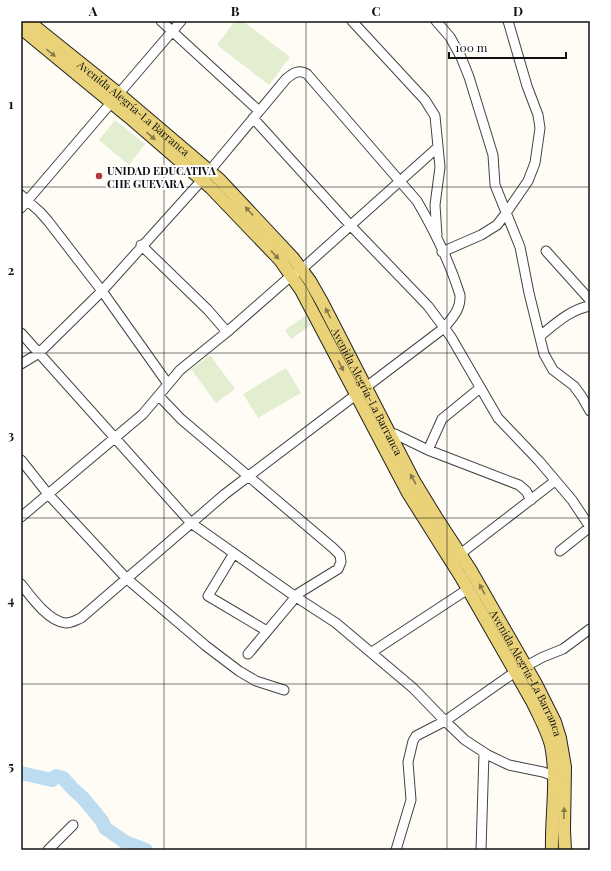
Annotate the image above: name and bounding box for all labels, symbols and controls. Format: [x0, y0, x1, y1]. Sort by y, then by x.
text: A [88, 2, 98, 19]
text: B [231, 2, 240, 19]
text: C [371, 2, 381, 19]
text: D [513, 2, 523, 19]
scale bar [449, 34, 566, 60]
text: 100 m [455, 39, 488, 55]
one-way arrow [46, 49, 56, 58]
street label: Avenida Alegría-La Barranca [74, 56, 194, 159]
text: 1 [9, 95, 14, 112]
one-way arrow [146, 132, 156, 141]
place label: UNIDAD EDUCATIVA CHE GUEVARA [107, 163, 216, 191]
marker: UNIDAD EDUCATIVA CHE GUEVARA [94, 171, 104, 181]
one-way arrow [244, 206, 254, 216]
one-way arrow [270, 250, 280, 260]
text: 2 [8, 261, 15, 278]
one-way arrow [324, 308, 331, 319]
street label: Avenida Alegría-La Barranca [328, 324, 407, 458]
one-way arrow [338, 361, 345, 372]
text: 3 [8, 426, 14, 443]
one-way arrow [410, 473, 416, 485]
one-way arrow [478, 583, 485, 595]
text: 4 [8, 591, 15, 608]
street label: Avenida Alegría-La Barranca [487, 606, 567, 738]
text: 5 [8, 757, 14, 774]
one-way arrow [561, 807, 568, 819]

